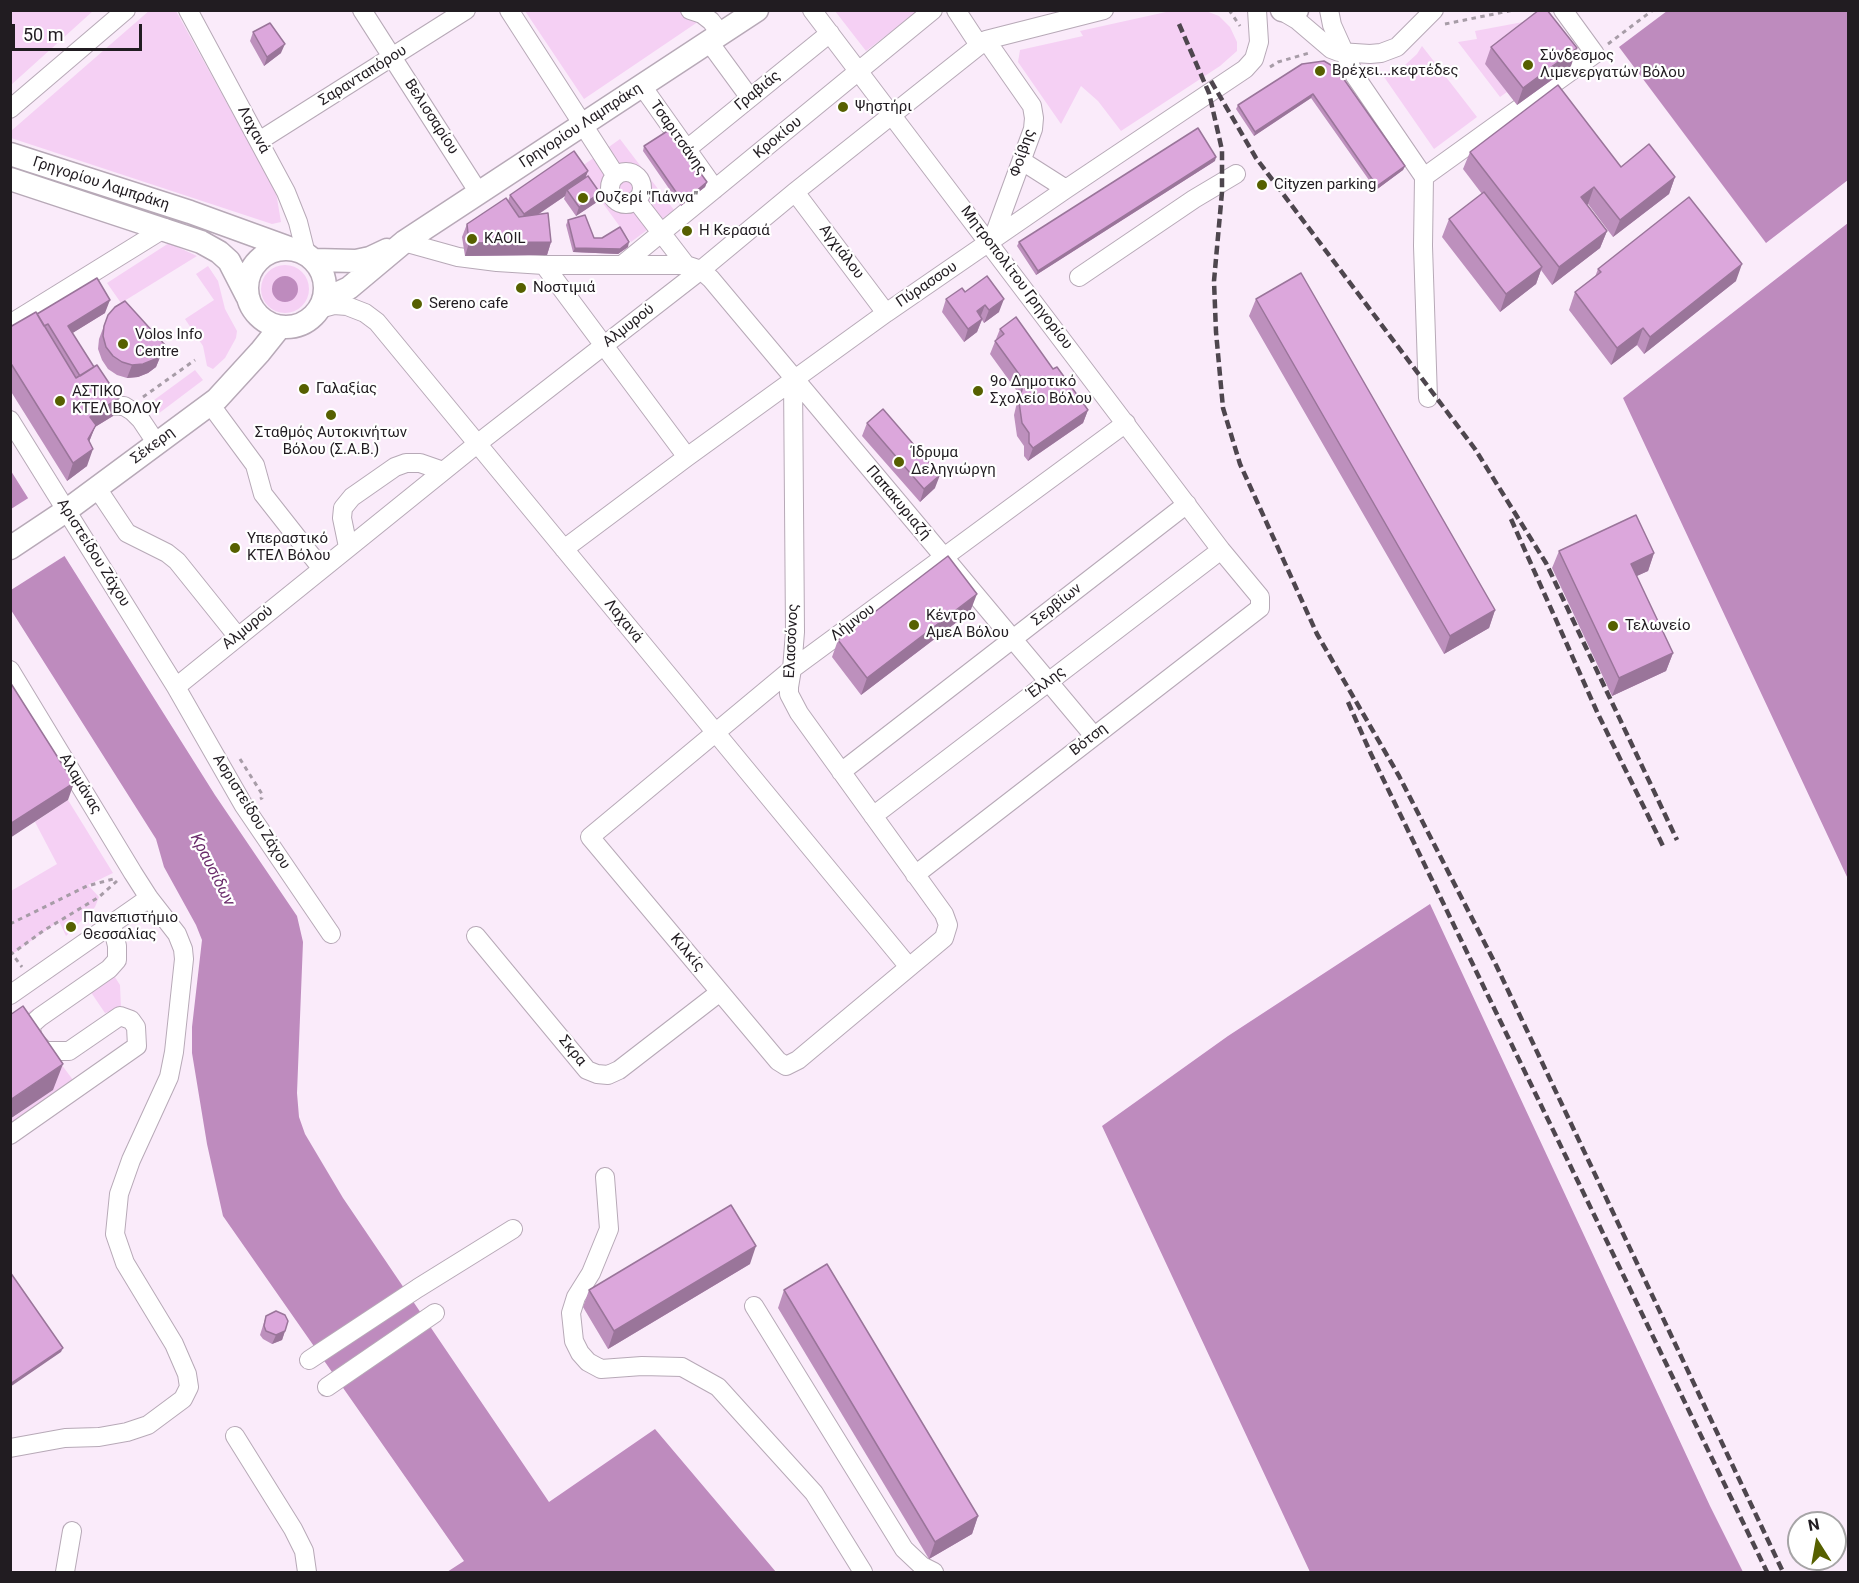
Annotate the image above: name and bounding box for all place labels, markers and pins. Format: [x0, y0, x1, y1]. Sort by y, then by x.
place label: Σύνδεσμος Λιμενεργατών Βόλου [1540, 47, 1685, 82]
marker: Σύνδεσμος Λιμενεργατών Βόλου [1521, 58, 1535, 72]
place label: Βρέχει...κεφτέδες [1332, 62, 1459, 80]
marker: Βρέχει...κεφτέδες [1313, 64, 1327, 78]
place label: Ψηστήρι [855, 98, 912, 116]
marker: Ψηστήρι [836, 100, 850, 114]
place label: Cityzen parking [1274, 176, 1376, 194]
marker: Cityzen parking [1255, 178, 1269, 192]
place label: Ουζερί "Γιάννα" [595, 189, 698, 207]
marker: Ουζερί "Γιάννα" [576, 191, 590, 205]
place label: Η Κερασιά [699, 222, 770, 240]
marker: Η Κερασιά [680, 224, 694, 238]
place label: KAOIL [484, 230, 526, 248]
marker: KAOIL [465, 232, 479, 246]
place label: Νοστιμιά [533, 279, 595, 297]
marker: Νοστιμιά [514, 281, 528, 295]
place label: Sereno cafe [429, 295, 508, 313]
marker: Sereno cafe [410, 297, 424, 311]
place label: Volos Info Centre [135, 326, 203, 361]
marker: Volos Info Centre [116, 337, 130, 351]
place label: 9ο Δημοτικό Σχολείο Βόλου [990, 373, 1092, 408]
place label: Γαλαξίας [316, 380, 377, 398]
marker: Γαλαξίας [297, 382, 311, 396]
place label: ΑΣΤΙΚΟ ΚΤΕΛ ΒΟΛΟΥ [72, 383, 161, 418]
marker: 9ο Δημοτικό Σχολείο Βόλου [971, 384, 985, 398]
marker: ΑΣΤΙΚΟ ΚΤΕΛ ΒΟΛΟΥ [53, 394, 67, 408]
marker: Σταθμός Αυτοκινήτων Βόλου (Σ.Α.Β.) [324, 408, 338, 422]
place label: Σταθμός Αυτοκινήτων Βόλου (Σ.Α.Β.) [255, 424, 407, 459]
place label: Ίδρυμα Δεληγιώργη [911, 444, 996, 479]
marker: Ίδρυμα Δεληγιώργη [892, 455, 906, 469]
place label: Υπεραστικό ΚΤΕΛ Βόλου [247, 530, 330, 565]
marker: Υπεραστικό ΚΤΕΛ Βόλου [228, 541, 242, 555]
place label: Κέντρο ΑμεΑ Βόλου [926, 607, 1009, 642]
place label: Τελωνείο [1625, 617, 1690, 635]
marker: Κέντρο ΑμεΑ Βόλου [907, 618, 921, 632]
marker: Τελωνείο [1606, 619, 1620, 633]
place label: Πανεπιστήμιο Θεσσαλίας [83, 909, 178, 944]
marker: Πανεπιστήμιο Θεσσαλίας [64, 920, 78, 934]

